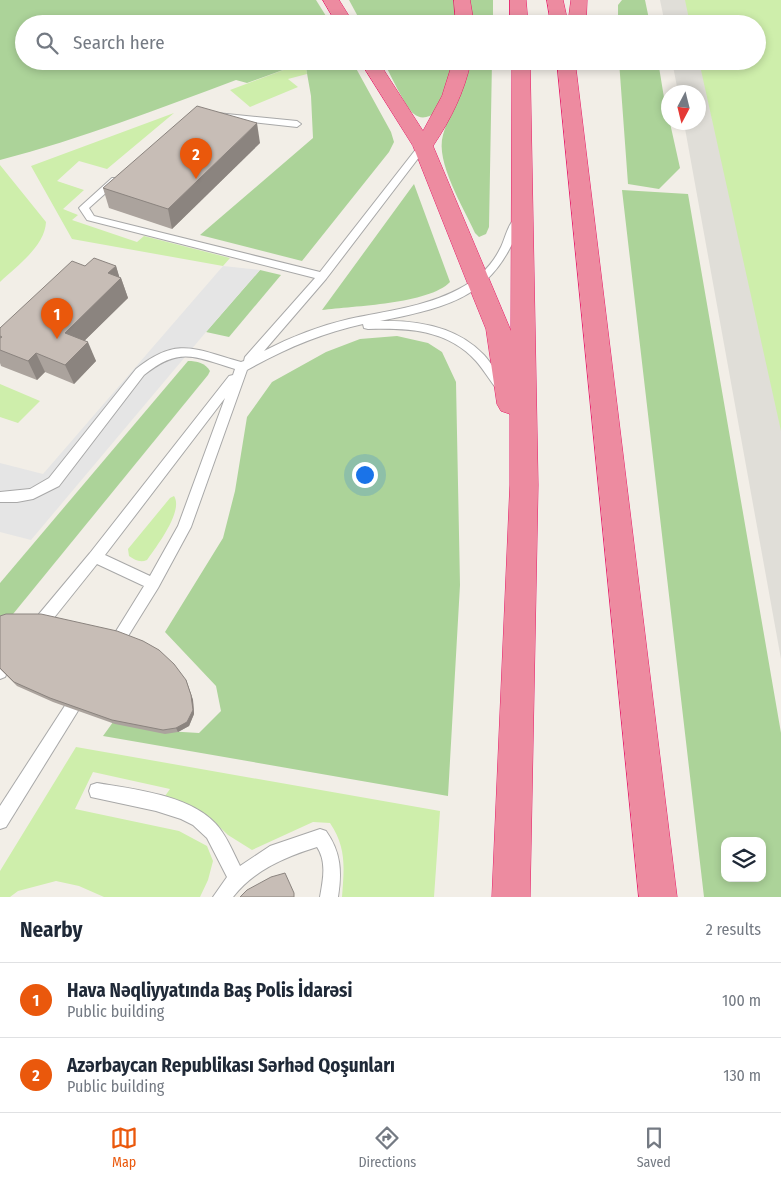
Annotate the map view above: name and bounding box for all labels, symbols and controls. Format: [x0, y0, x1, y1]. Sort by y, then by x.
search box [15, 15, 766, 70]
icon: search [33, 29, 61, 57]
text: Search here [73, 31, 165, 54]
north arrow [661, 85, 706, 130]
pin: 2 [180, 138, 212, 179]
pin: 1 [41, 298, 73, 339]
your location [352, 462, 378, 488]
map controls [721, 837, 766, 882]
button: layers [721, 837, 766, 882]
text: Nearby [20, 917, 82, 943]
text: 2 results [706, 920, 761, 939]
text: Hava Nəqliyyatında Baş Polis İdarəsi [67, 979, 352, 1002]
text: 1 [33, 991, 39, 1010]
text: 100 m [722, 991, 761, 1010]
text: Public building [67, 1002, 164, 1021]
text: Azərbaycan Republikası Sərhəd Qoşunları [67, 1054, 395, 1077]
text: 2 [32, 1066, 40, 1085]
text: 130 m [723, 1066, 761, 1085]
text: Public building [67, 1077, 164, 1096]
tab: Map [110, 1124, 138, 1171]
tab: Directions [358, 1124, 416, 1171]
tab: Saved [637, 1124, 671, 1171]

